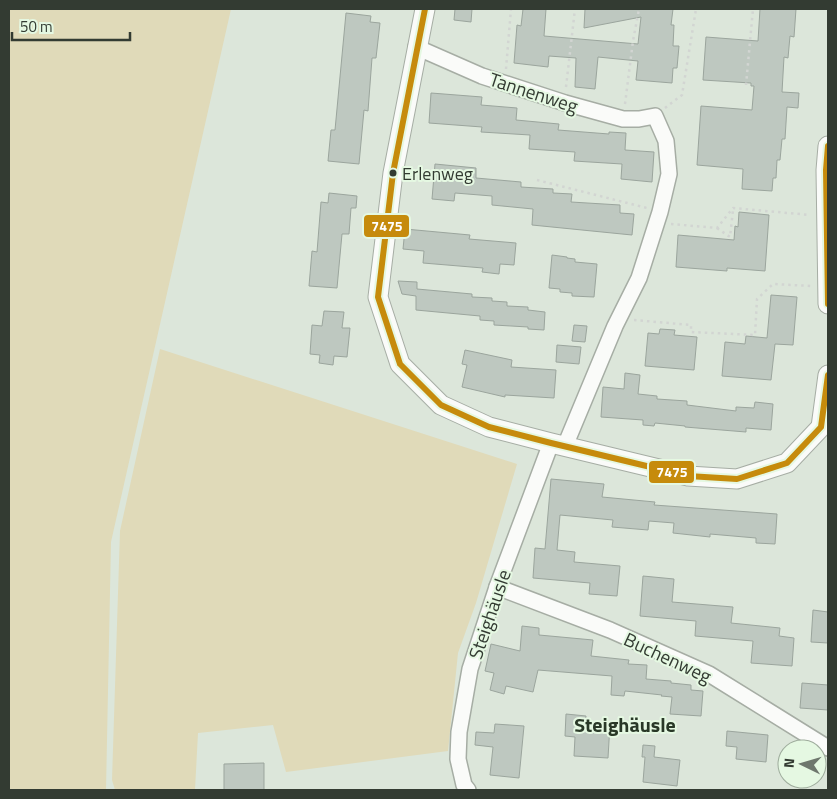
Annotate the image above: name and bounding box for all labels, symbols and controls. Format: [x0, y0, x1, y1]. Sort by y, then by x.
scale bar [12, 10, 130, 42]
text: 50 m [20, 15, 53, 38]
street label: Tannenweg [486, 64, 582, 120]
place label: Erlenweg [402, 160, 473, 187]
marker: Erlenweg [388, 168, 398, 178]
line badge: 7475 [363, 214, 410, 238]
text: 7475 [371, 215, 403, 236]
line badge: 7475 [648, 460, 695, 484]
text: 7475 [656, 461, 688, 482]
street label: Steighäusle [460, 565, 518, 663]
street label: Buchenweg [619, 624, 717, 690]
district label: Steighäusle [574, 709, 676, 740]
north arrow [777, 739, 827, 789]
text: N [778, 757, 799, 769]

